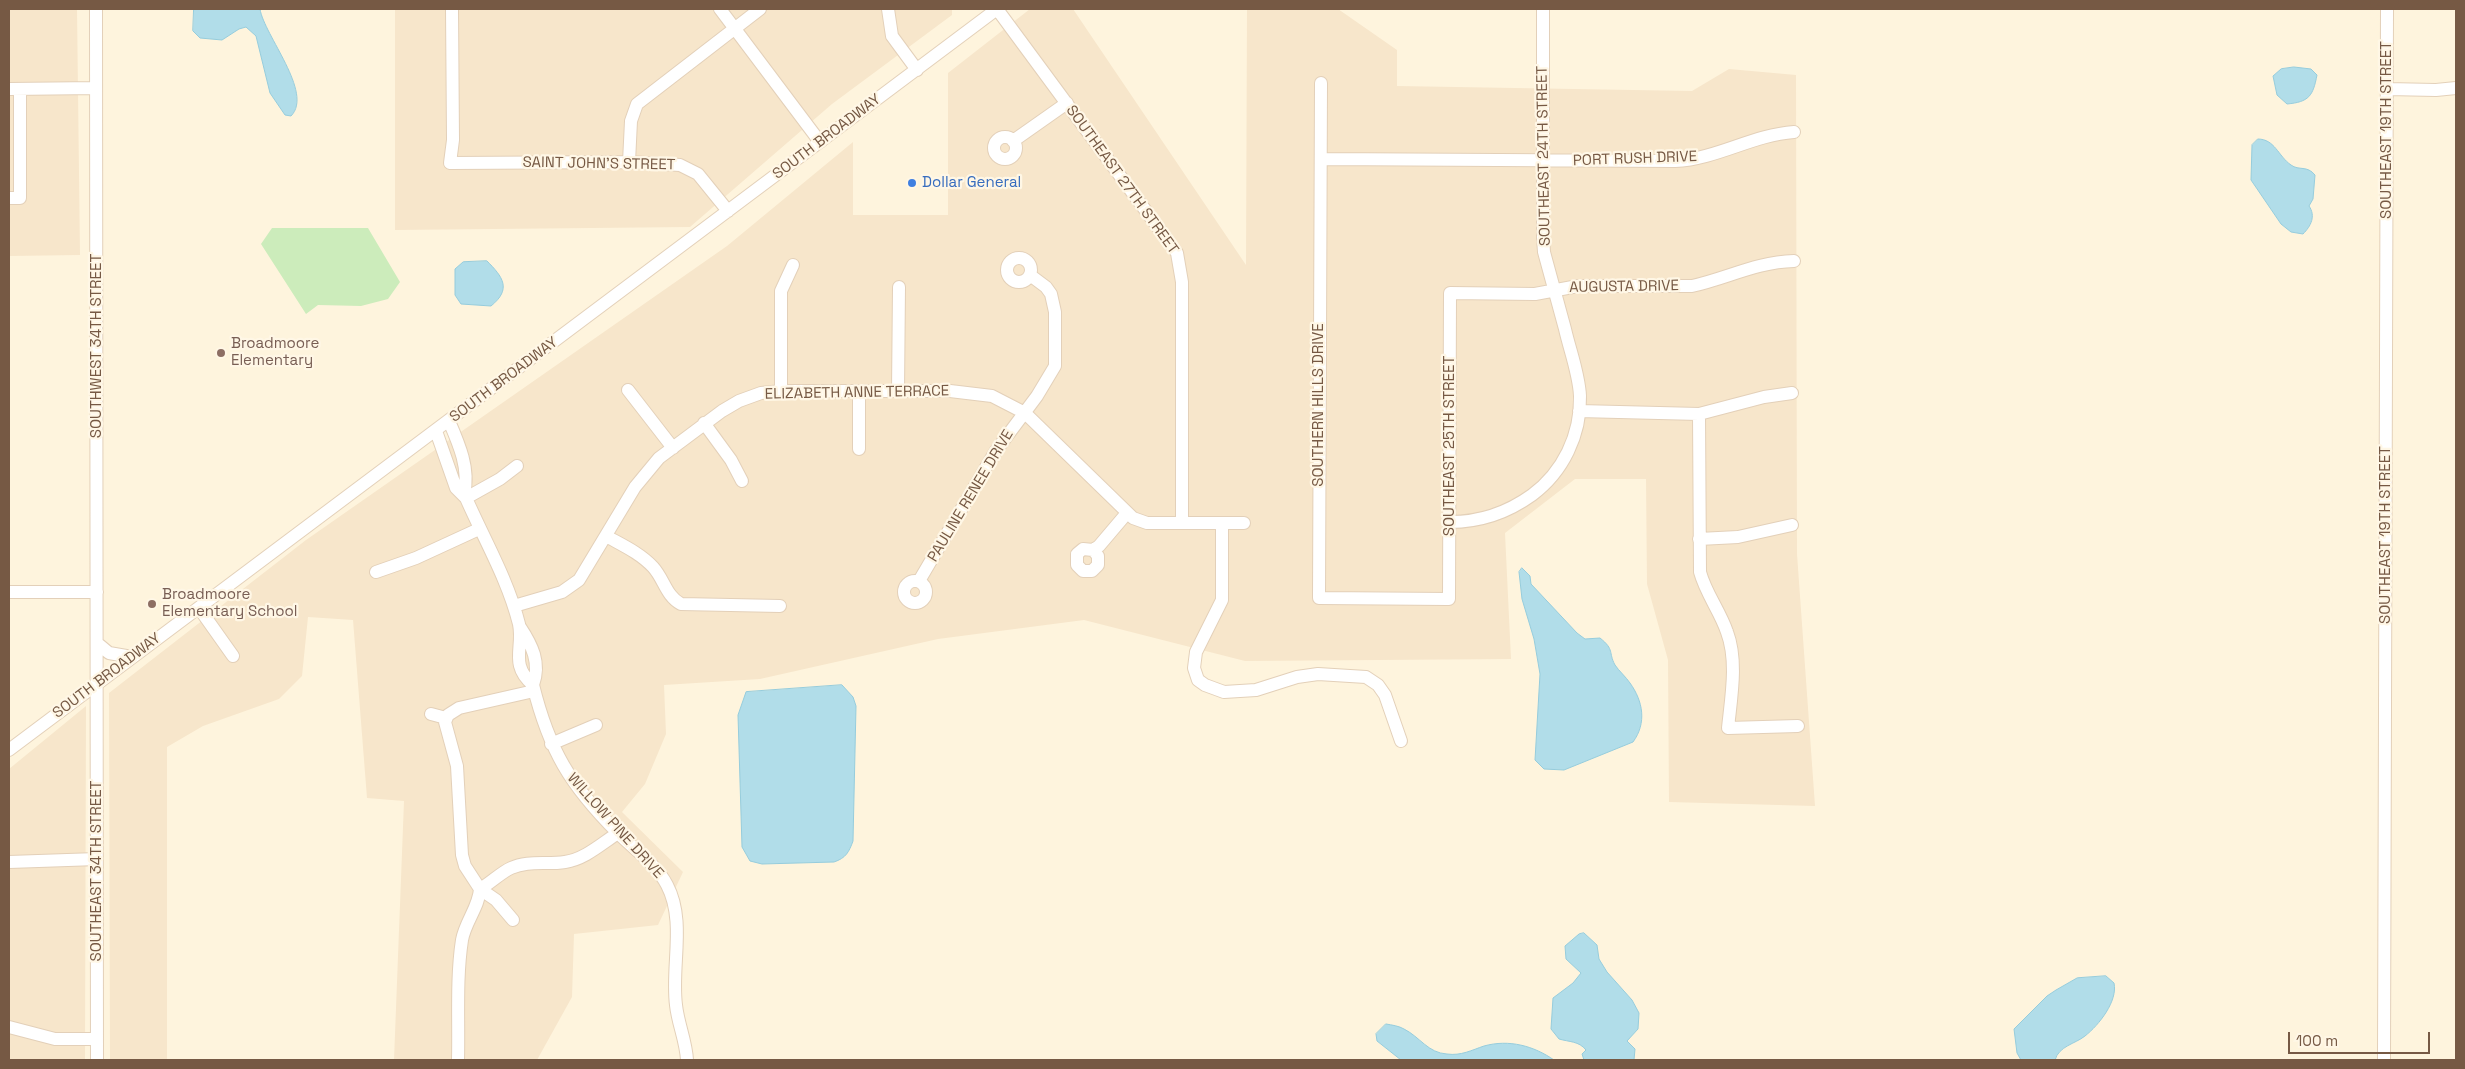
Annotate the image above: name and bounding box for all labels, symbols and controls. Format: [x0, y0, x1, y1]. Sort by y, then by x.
street label: SOUTHEAST 19TH STREET [2378, 41, 2396, 219]
street label: SOUTHEAST 24TH STREET [1533, 66, 1555, 246]
street label: SOUTH BROADWAY [769, 91, 885, 183]
street label: SOUTHEAST 27TH STREET [1062, 102, 1182, 258]
street label: PORT RUSH DRIVE [1573, 148, 1697, 170]
street label: SAINT JOHN'S STREET [522, 154, 676, 174]
place label: Dollar General [922, 174, 1021, 192]
marker: Dollar General [906, 177, 918, 189]
street label: SOUTHWEST 34TH STREET [88, 254, 106, 438]
street label: AUGUSTA DRIVE [1569, 277, 1679, 297]
street label: SOUTHERN HILLS DRIVE [1310, 323, 1328, 487]
street label: SOUTH BROADWAY [446, 334, 562, 426]
place label: Broadmoore Elementary [231, 335, 319, 370]
marker: Broadmoore Elementary [215, 347, 227, 359]
street label: SOUTHEAST 25TH STREET [1441, 356, 1459, 536]
street label: ELIZABETH ANNE TERRACE [765, 382, 949, 404]
street label: PAULINE RENEE DRIVE [924, 427, 1018, 565]
street label: SOUTHEAST 19TH STREET [2377, 446, 2395, 624]
place label: Broadmoore Elementary School [162, 586, 298, 621]
marker: Broadmoore Elementary School [146, 598, 158, 610]
street label: SOUTH BROADWAY [49, 630, 165, 722]
street label: WILLOW PINE DRIVE [563, 770, 667, 882]
street label: SOUTHEAST 34TH STREET [88, 781, 106, 961]
scale bar [2290, 1022, 2432, 1054]
text: 100 m [2296, 1031, 2338, 1050]

